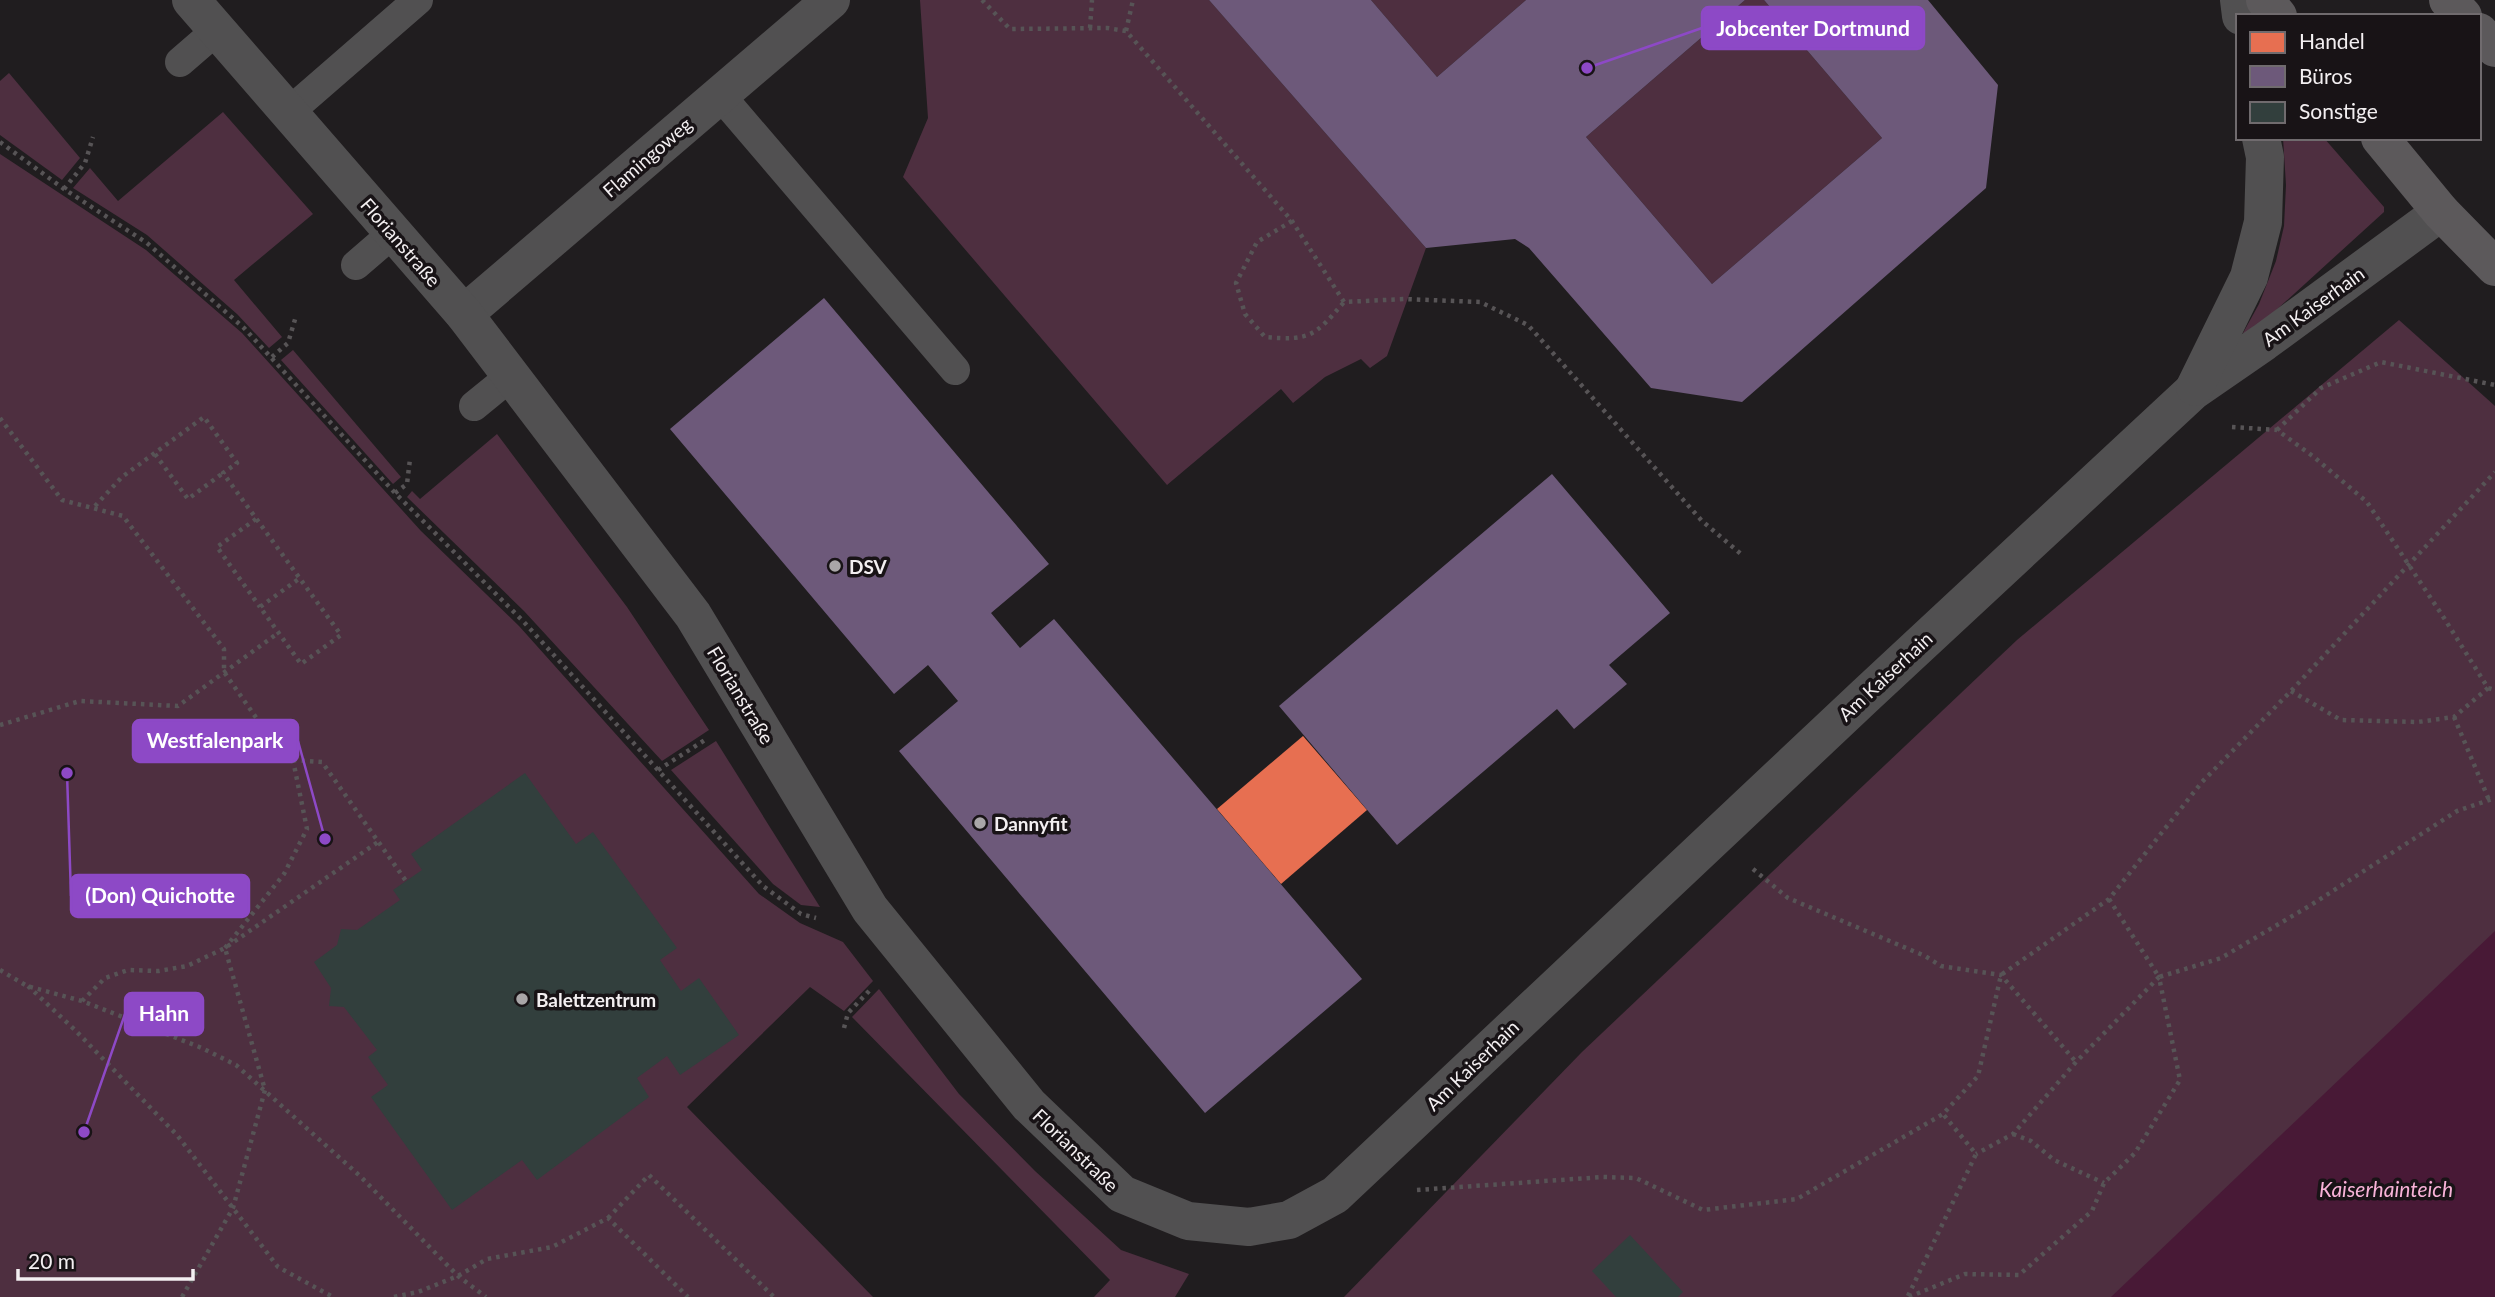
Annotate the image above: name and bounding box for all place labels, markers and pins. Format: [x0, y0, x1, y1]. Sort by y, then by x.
callout: Jobcenter Dortmund [1702, 7, 1924, 49]
place label: DSV [849, 555, 888, 578]
marker: DSV [827, 558, 843, 574]
callout: Westfalenpark [133, 720, 298, 762]
place label: Dannyfit [994, 812, 1068, 835]
marker: Dannyfit [972, 815, 988, 831]
callout: (Don) Quichotte [71, 875, 249, 917]
place label: Balettzentrum [536, 988, 656, 1011]
marker: Balettzentrum [514, 991, 530, 1007]
callout: Hahn [125, 993, 203, 1035]

